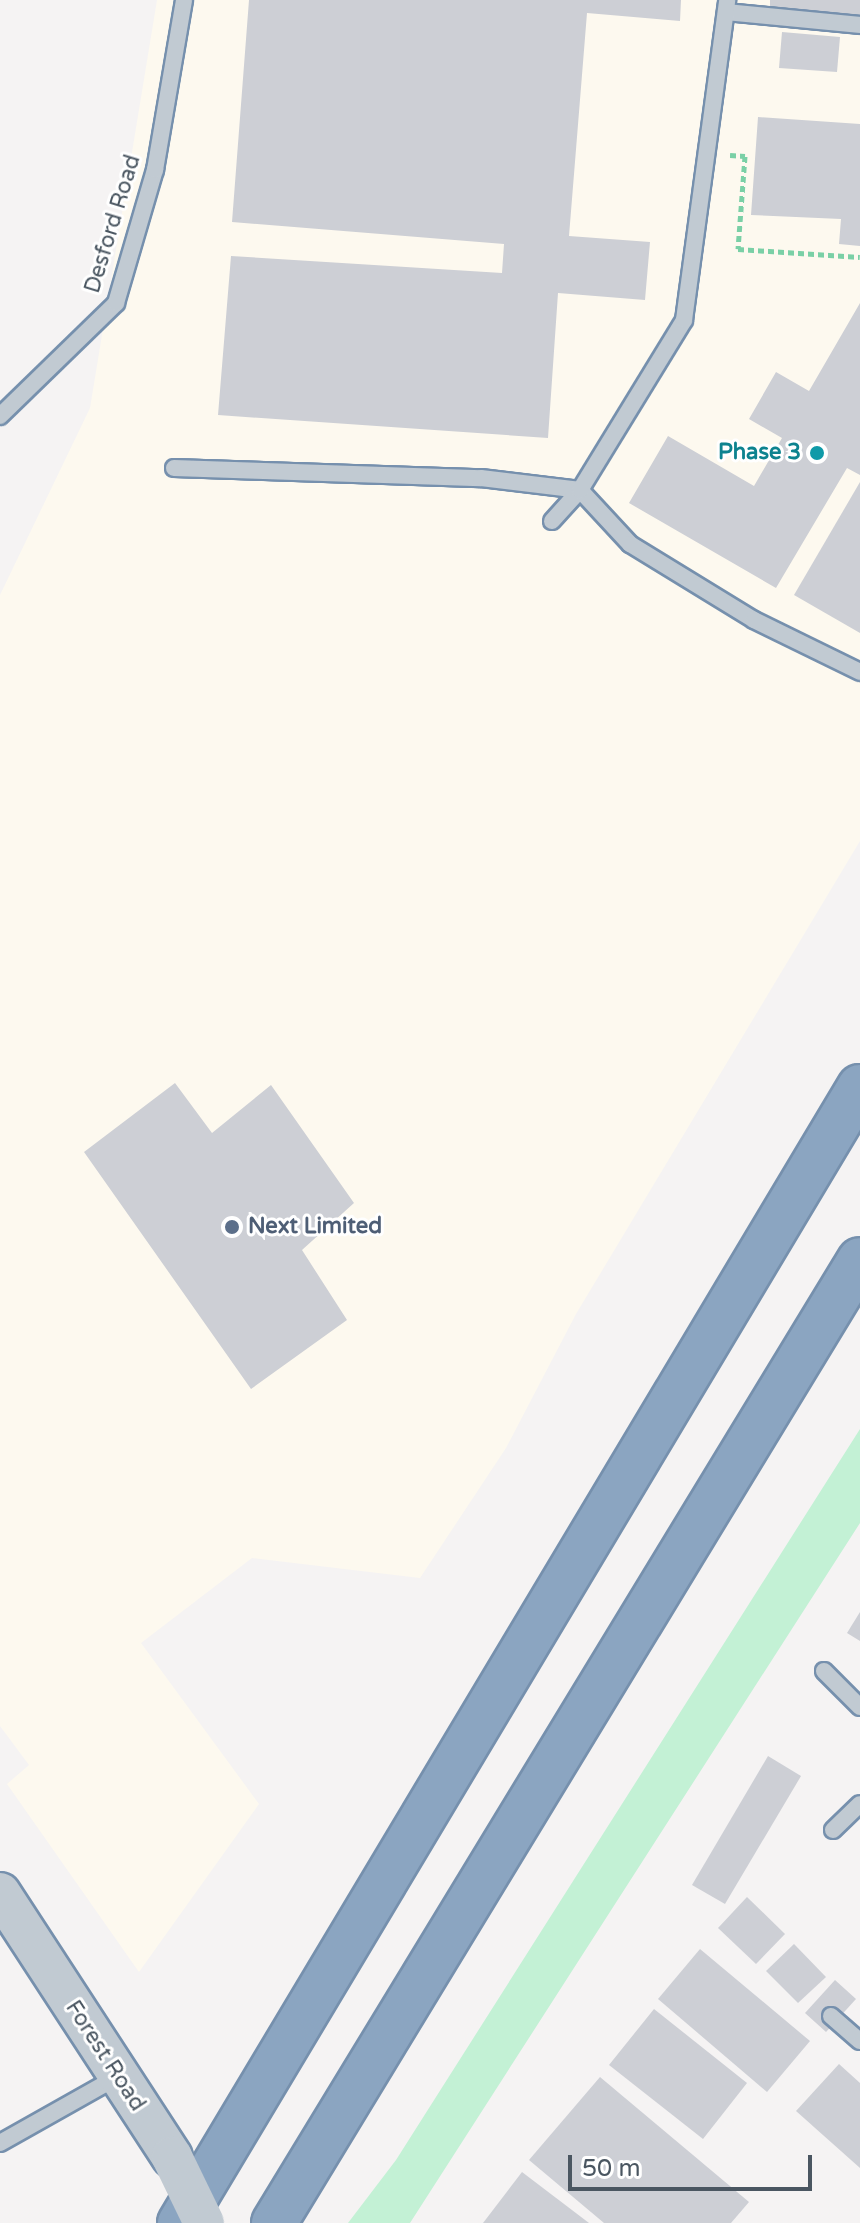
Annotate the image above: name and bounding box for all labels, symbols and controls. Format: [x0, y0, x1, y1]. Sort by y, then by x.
street label: Desford Road [79, 152, 147, 296]
place label: Phase 3 [718, 440, 801, 466]
marker: Phase 3 [808, 444, 826, 462]
place label: Next Limited [248, 1214, 382, 1240]
marker: Next Limited [223, 1218, 241, 1236]
street label: Forest Road [60, 1996, 150, 2116]
scale bar [572, 2139, 816, 2189]
text: 50 m [582, 2154, 640, 2183]

